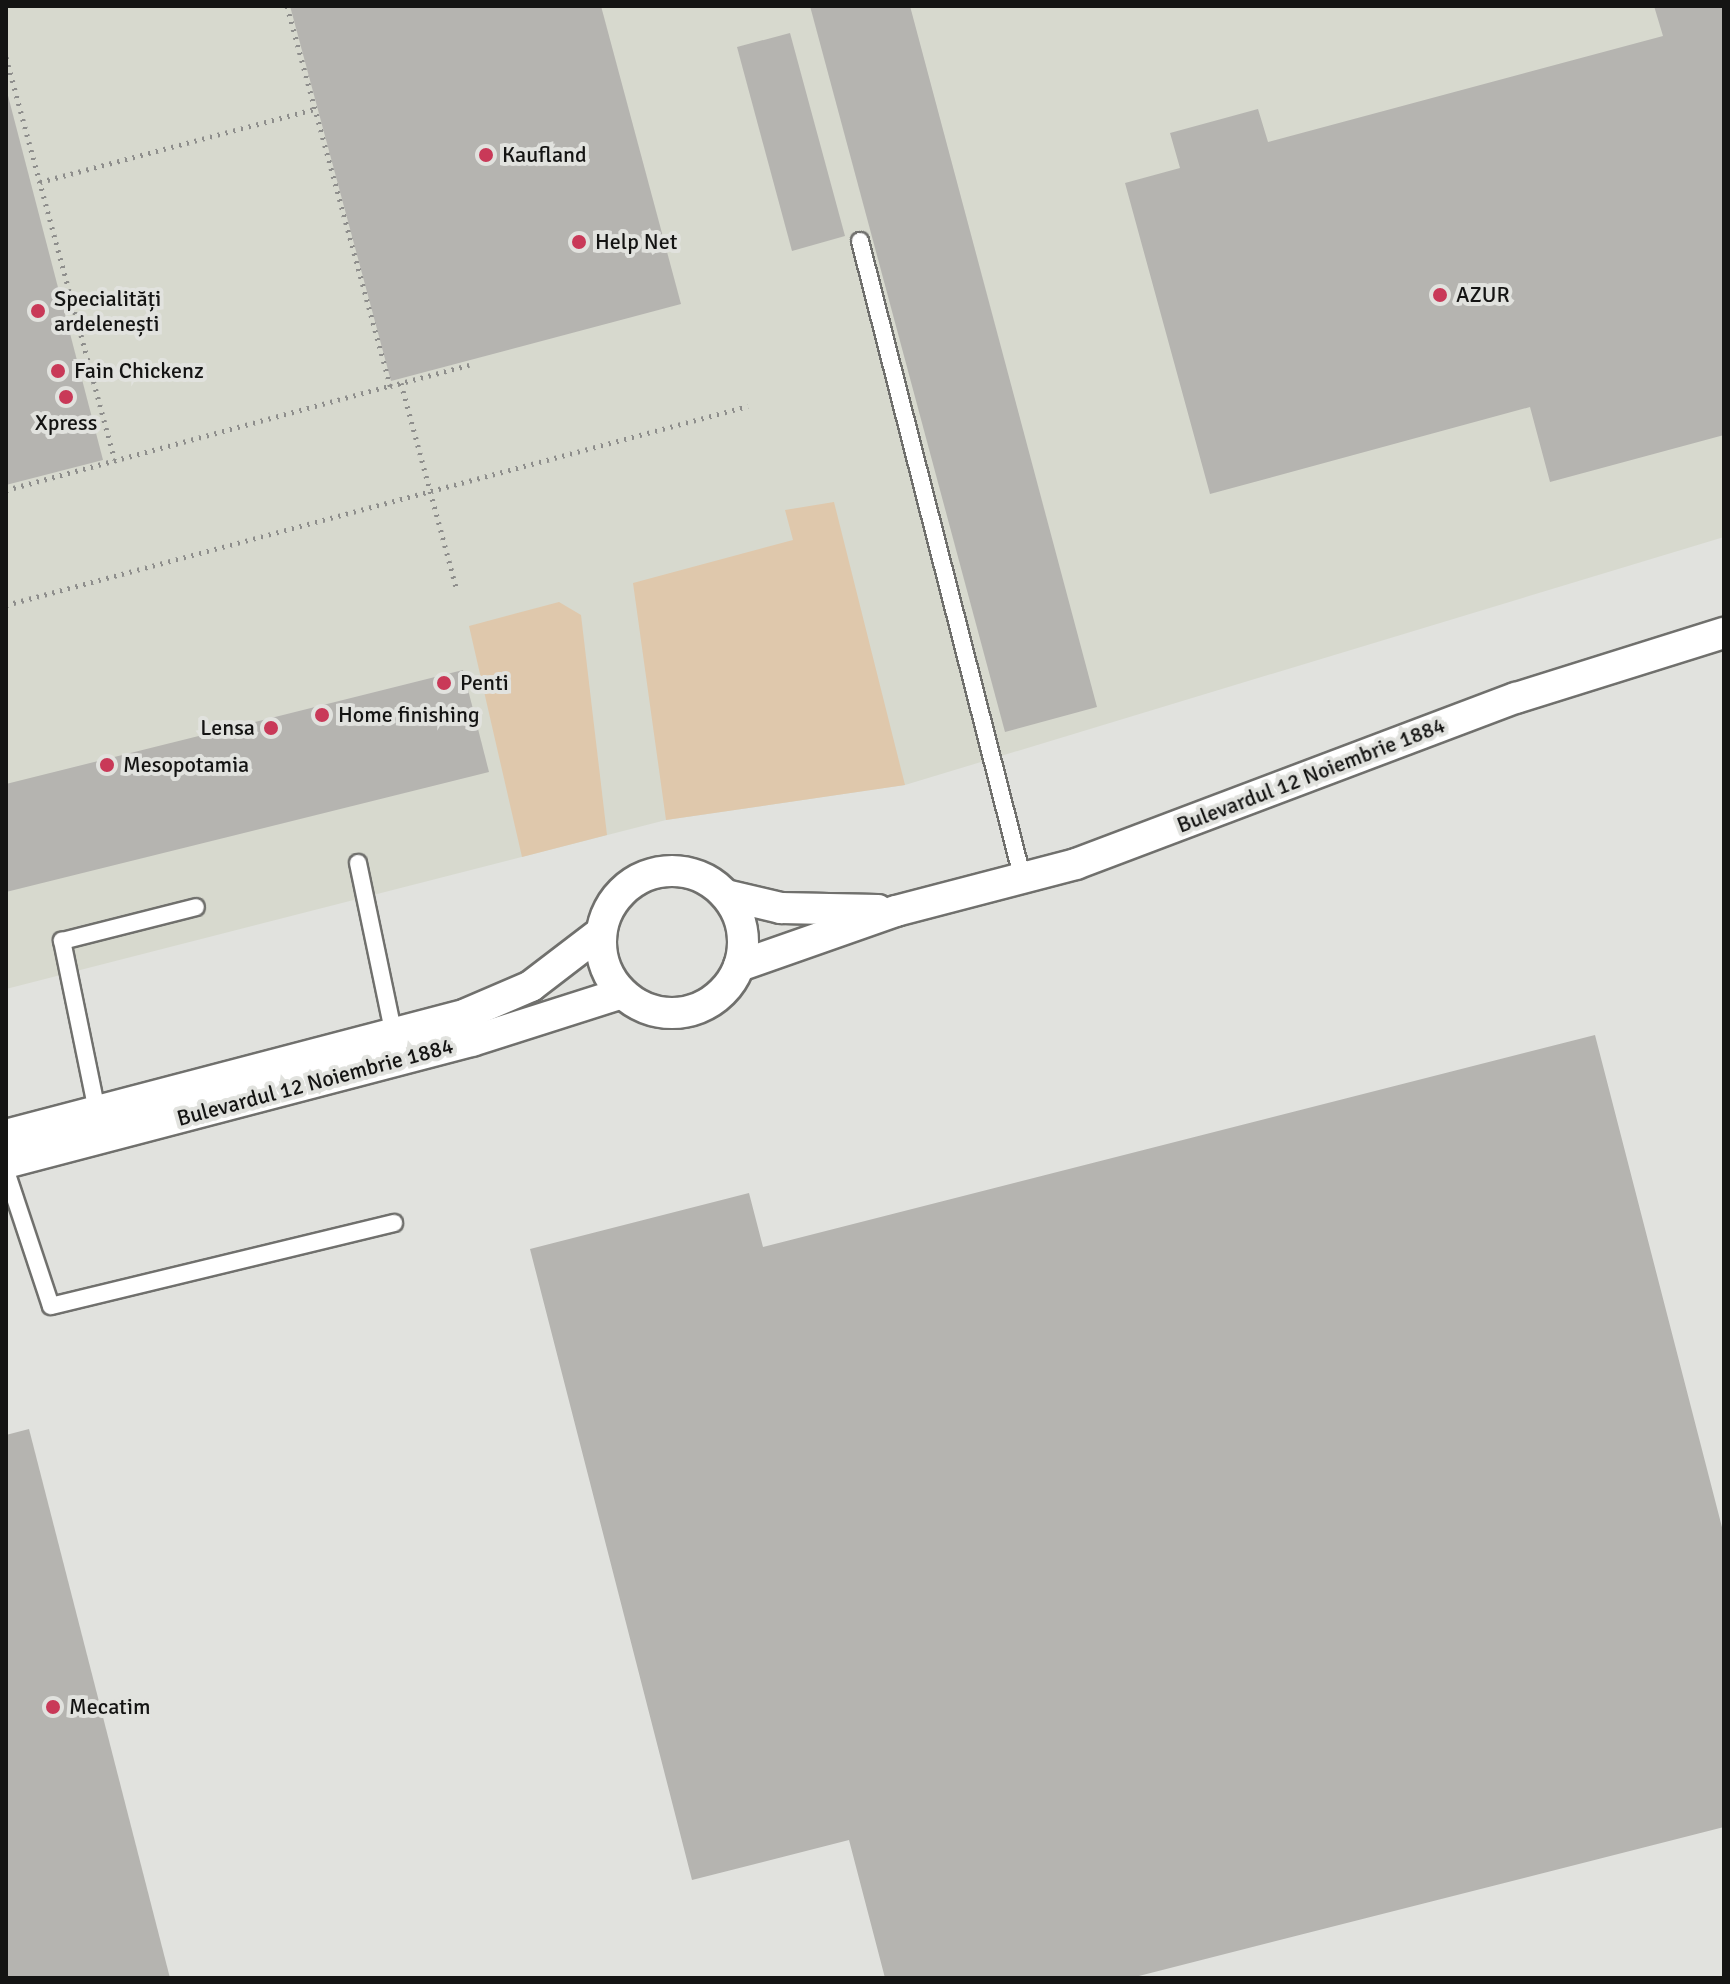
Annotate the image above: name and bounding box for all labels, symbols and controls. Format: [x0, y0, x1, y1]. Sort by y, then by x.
place label: Kaufland [502, 142, 587, 168]
marker: Kaufland [477, 146, 495, 164]
place label: Help Net [595, 229, 677, 255]
marker: Help Net [570, 233, 588, 251]
place label: AZUR [1456, 282, 1510, 308]
place label: Specialități ardelenești [54, 285, 161, 336]
marker: AZUR [1431, 286, 1449, 304]
marker: Specialități ardelenești [29, 302, 47, 320]
place label: Fain Chickenz [74, 358, 204, 384]
marker: Fain Chickenz [49, 362, 67, 380]
marker: Xpress [57, 388, 75, 406]
place label: Xpress [35, 410, 97, 436]
place label: Penti [460, 670, 509, 696]
marker: Penti [435, 674, 453, 692]
place label: Home finishing [338, 702, 480, 728]
marker: Home finishing [313, 706, 331, 724]
street label: Bulevardul 12 Noiembrie 1884 [1173, 712, 1449, 838]
place label: Lensa [200, 715, 255, 741]
marker: Lensa [262, 719, 280, 737]
place label: Mesopotamia [123, 752, 249, 778]
marker: Mesopotamia [98, 756, 116, 774]
street label: Bulevardul 12 Noiembrie 1884 [174, 1032, 456, 1132]
place label: Mecatim [69, 1694, 150, 1720]
marker: Mecatim [44, 1698, 62, 1716]

